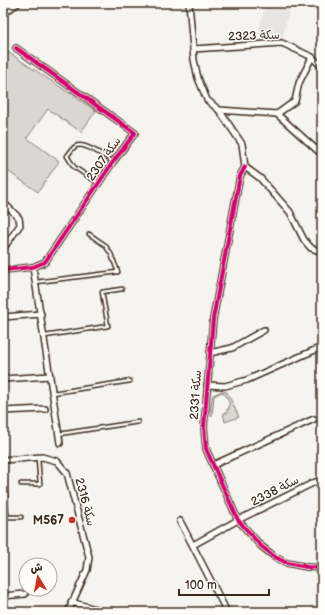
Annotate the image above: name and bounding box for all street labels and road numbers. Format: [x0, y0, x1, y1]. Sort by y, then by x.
street label: سكة 2323 [228, 28, 280, 44]
street label: سكة 2307 [83, 134, 125, 184]
street label: سكة 2331 [187, 370, 205, 420]
street label: سكة 2338 [248, 473, 302, 509]
street label: 2316 سكة [71, 476, 99, 528]

